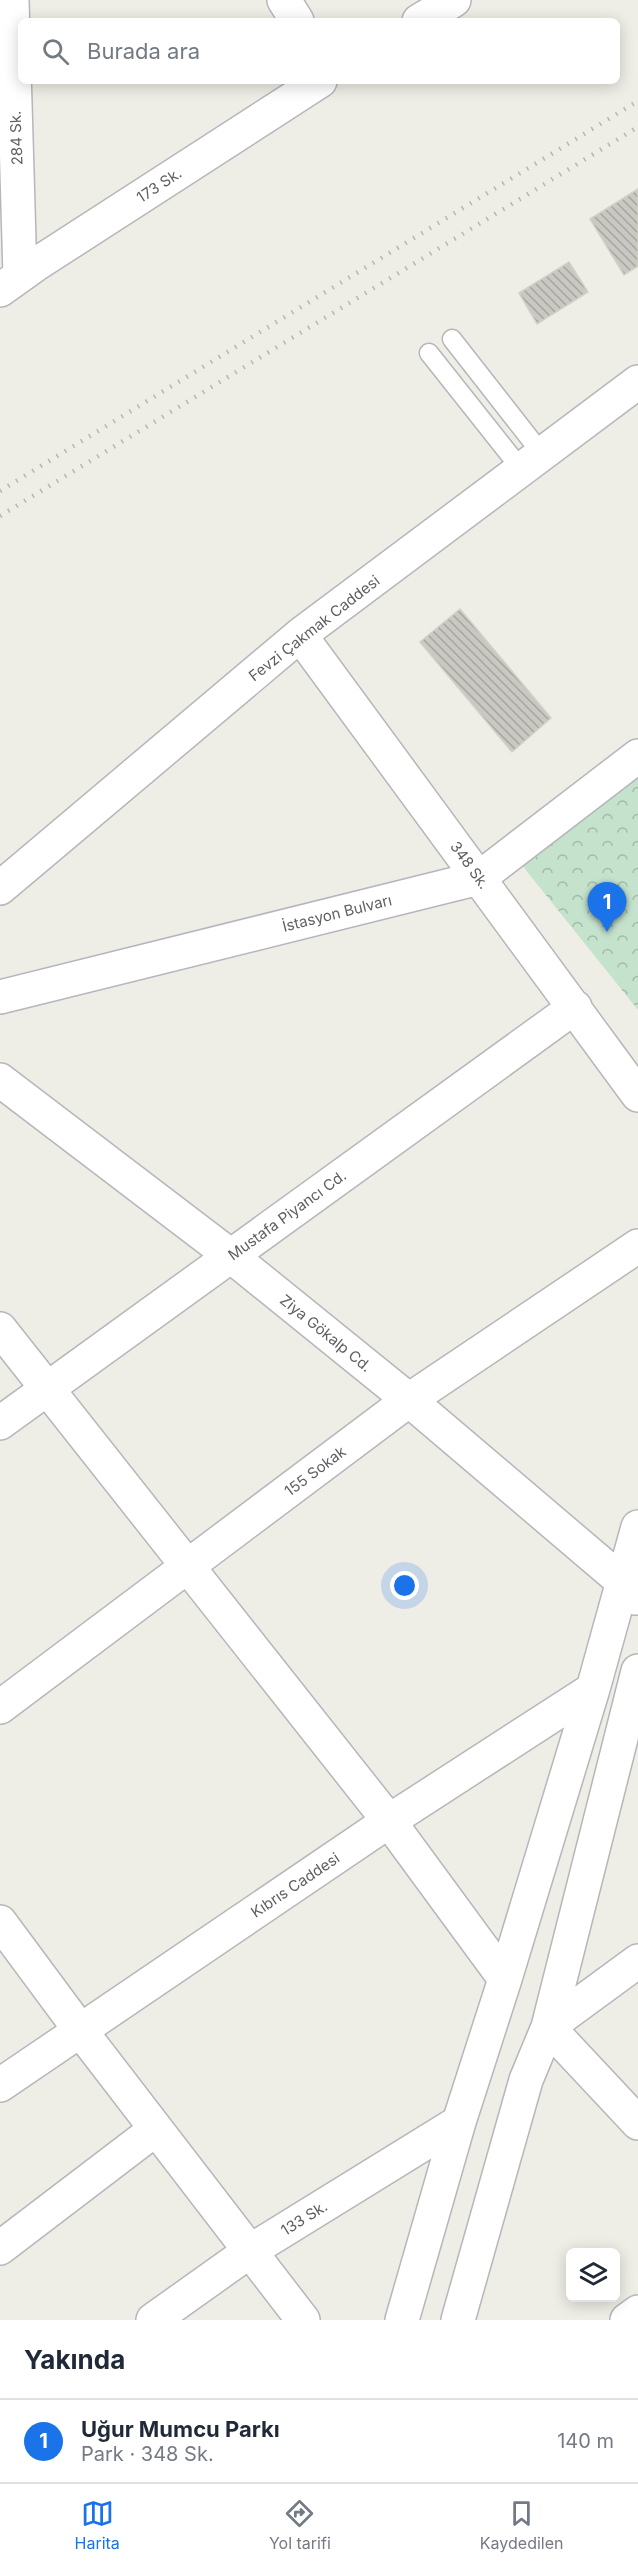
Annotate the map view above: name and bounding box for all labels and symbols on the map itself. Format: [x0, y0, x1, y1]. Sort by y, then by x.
street label: 284 Sk. [6, 110, 26, 166]
street label: 173 Sk. [133, 163, 185, 207]
street label: Fevzi Çakmak Caddesi [245, 571, 383, 685]
street label: 348 Sk. [446, 837, 494, 893]
pin: 1 [588, 882, 626, 932]
street label: İstasyon Bulvarı [280, 890, 394, 936]
street label: Mustafa Piyancı Cd. [224, 1166, 350, 1264]
street label: Ziya Gökalp Cd. [276, 1290, 376, 1376]
street label: 155 Sokak [281, 1441, 350, 1500]
your location [390, 1571, 419, 1600]
street label: Kıbrıs Caddesi [247, 1848, 343, 1922]
street label: 133 Sk. [277, 2196, 331, 2240]

